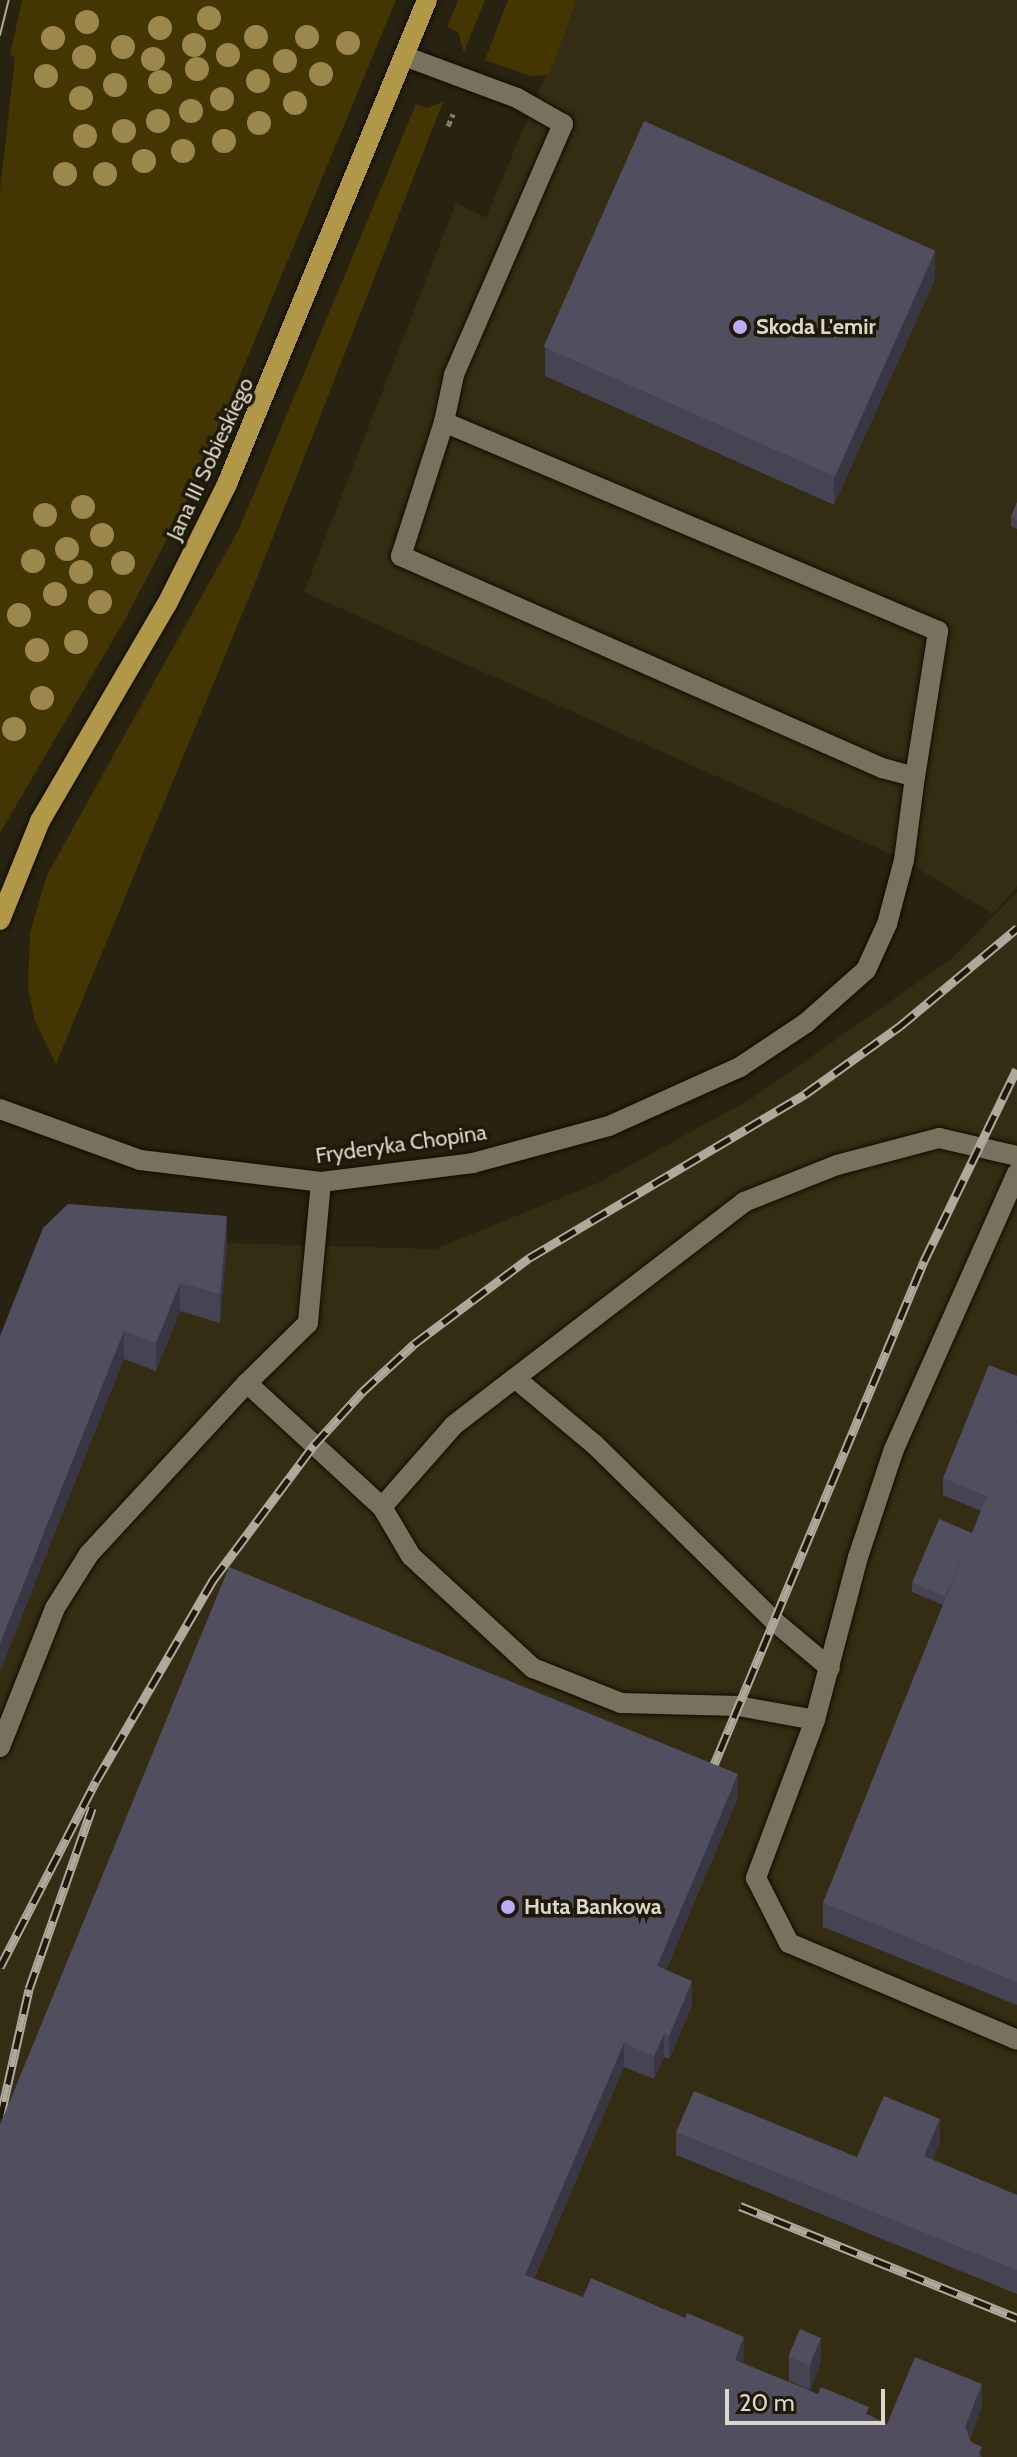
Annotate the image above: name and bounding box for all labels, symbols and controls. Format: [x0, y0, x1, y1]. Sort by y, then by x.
place label: Skoda L'emir [756, 314, 876, 340]
marker: Skoda L'emir [731, 318, 749, 336]
street label: Jana III Sobieskiego [161, 373, 259, 545]
street label: Fryderyka Chopina [314, 1119, 488, 1169]
place label: Huta Bankowa [524, 1894, 662, 1920]
marker: Huta Bankowa [499, 1898, 517, 1916]
scale bar [729, 2373, 889, 2423]
text: 20 m [739, 2388, 795, 2417]

